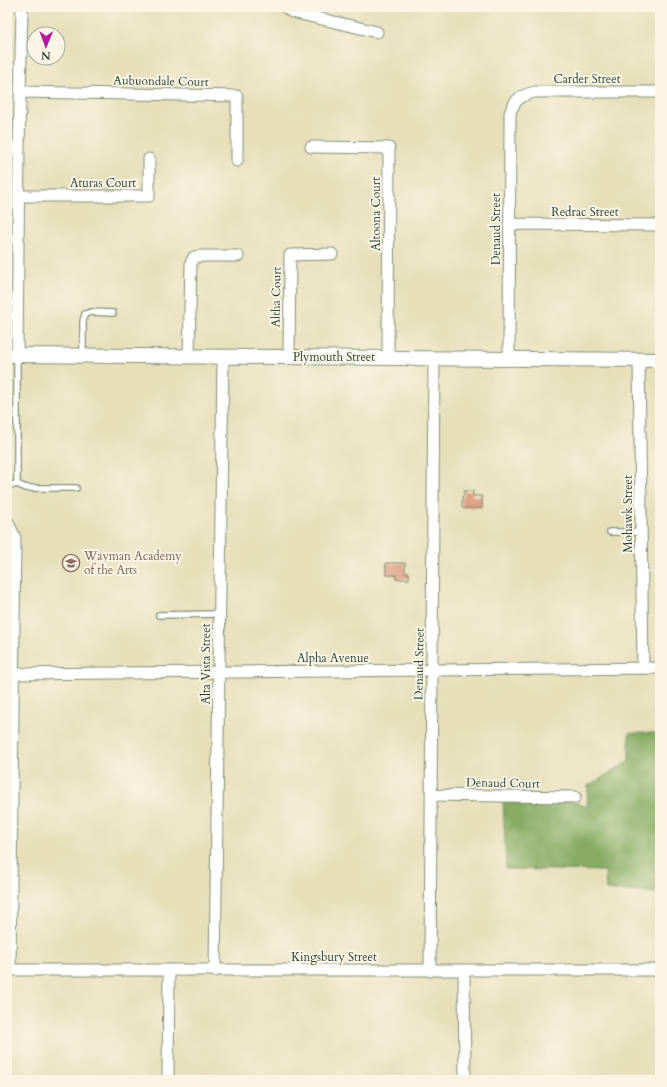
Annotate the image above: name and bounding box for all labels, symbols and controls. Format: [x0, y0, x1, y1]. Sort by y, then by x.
north arrow [26, 26, 66, 66]
text: N [40, 48, 51, 63]
street label: Carder Street [553, 71, 621, 87]
street label: Aubuondale Court [113, 72, 209, 90]
street label: Aturas Court [70, 175, 136, 191]
street label: Altoona Court [368, 177, 384, 251]
street label: Denaud Street [488, 193, 504, 265]
street label: Redrac Street [551, 204, 619, 220]
street label: Altha Court [267, 266, 285, 328]
street label: Plymouth Street [293, 349, 375, 365]
street label: Mohawk Street [620, 475, 636, 553]
place label: Wayman Academy of the Arts [83, 548, 182, 578]
school or university icon: Wayman Academy of the Arts [61, 553, 81, 573]
street label: Alta Vista Street [198, 623, 214, 705]
street label: Denaud Street [410, 628, 428, 700]
street label: Alpha Avenue [297, 650, 369, 666]
street label: Denaud Court [466, 774, 540, 792]
street label: Kingsbury Street [291, 949, 377, 965]

